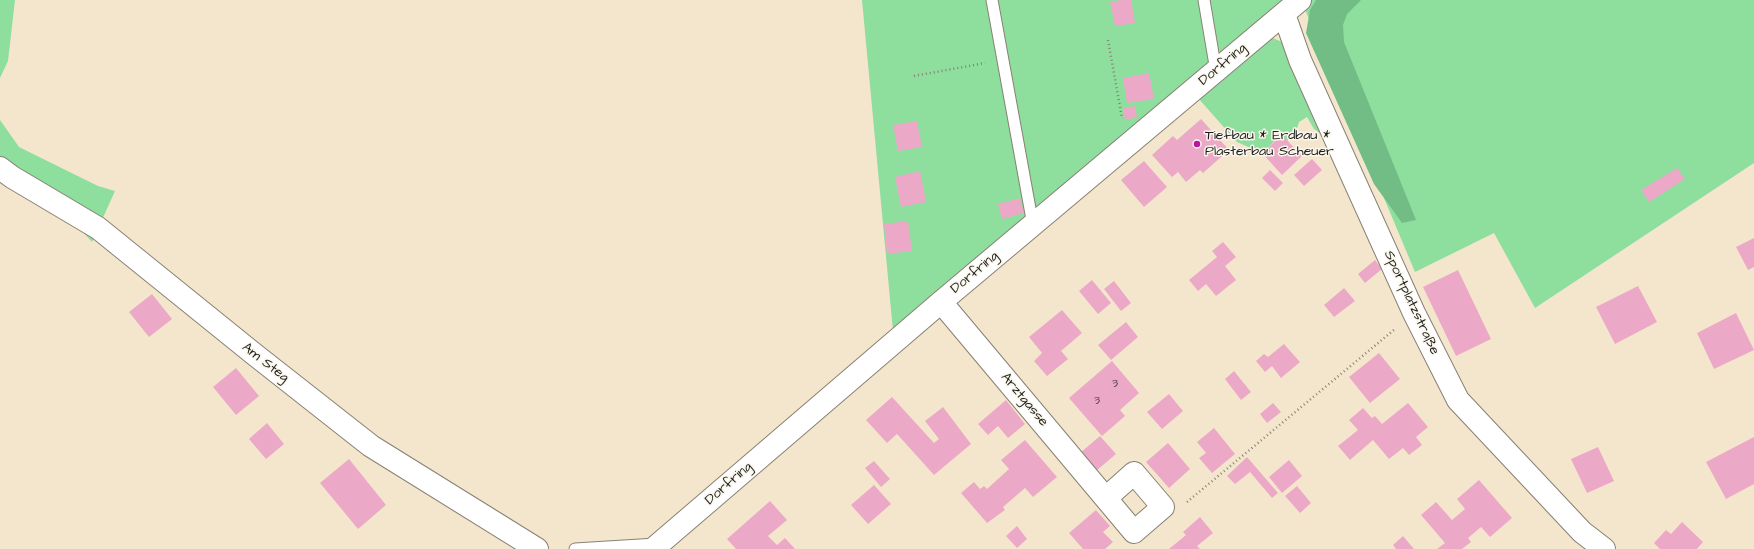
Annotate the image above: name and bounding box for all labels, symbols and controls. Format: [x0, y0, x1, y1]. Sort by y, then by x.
street label: Dorfring [1196, 40, 1250, 90]
place label: Tiefbau * Erdbau * Plasterbau Scheuer [1205, 128, 1334, 160]
marker: Tiefbau * Erdbau * Plasterbau Scheuer [1192, 139, 1202, 149]
street label: Dorfring [948, 248, 1002, 298]
street label: Sportplatzstraße [1380, 248, 1442, 358]
street label: Am Steg [238, 339, 292, 387]
street label: Arztgasse [997, 370, 1051, 430]
house number: 3 [1112, 377, 1118, 391]
house number: 3 [1094, 394, 1100, 408]
street label: Dorfring [702, 459, 756, 509]

